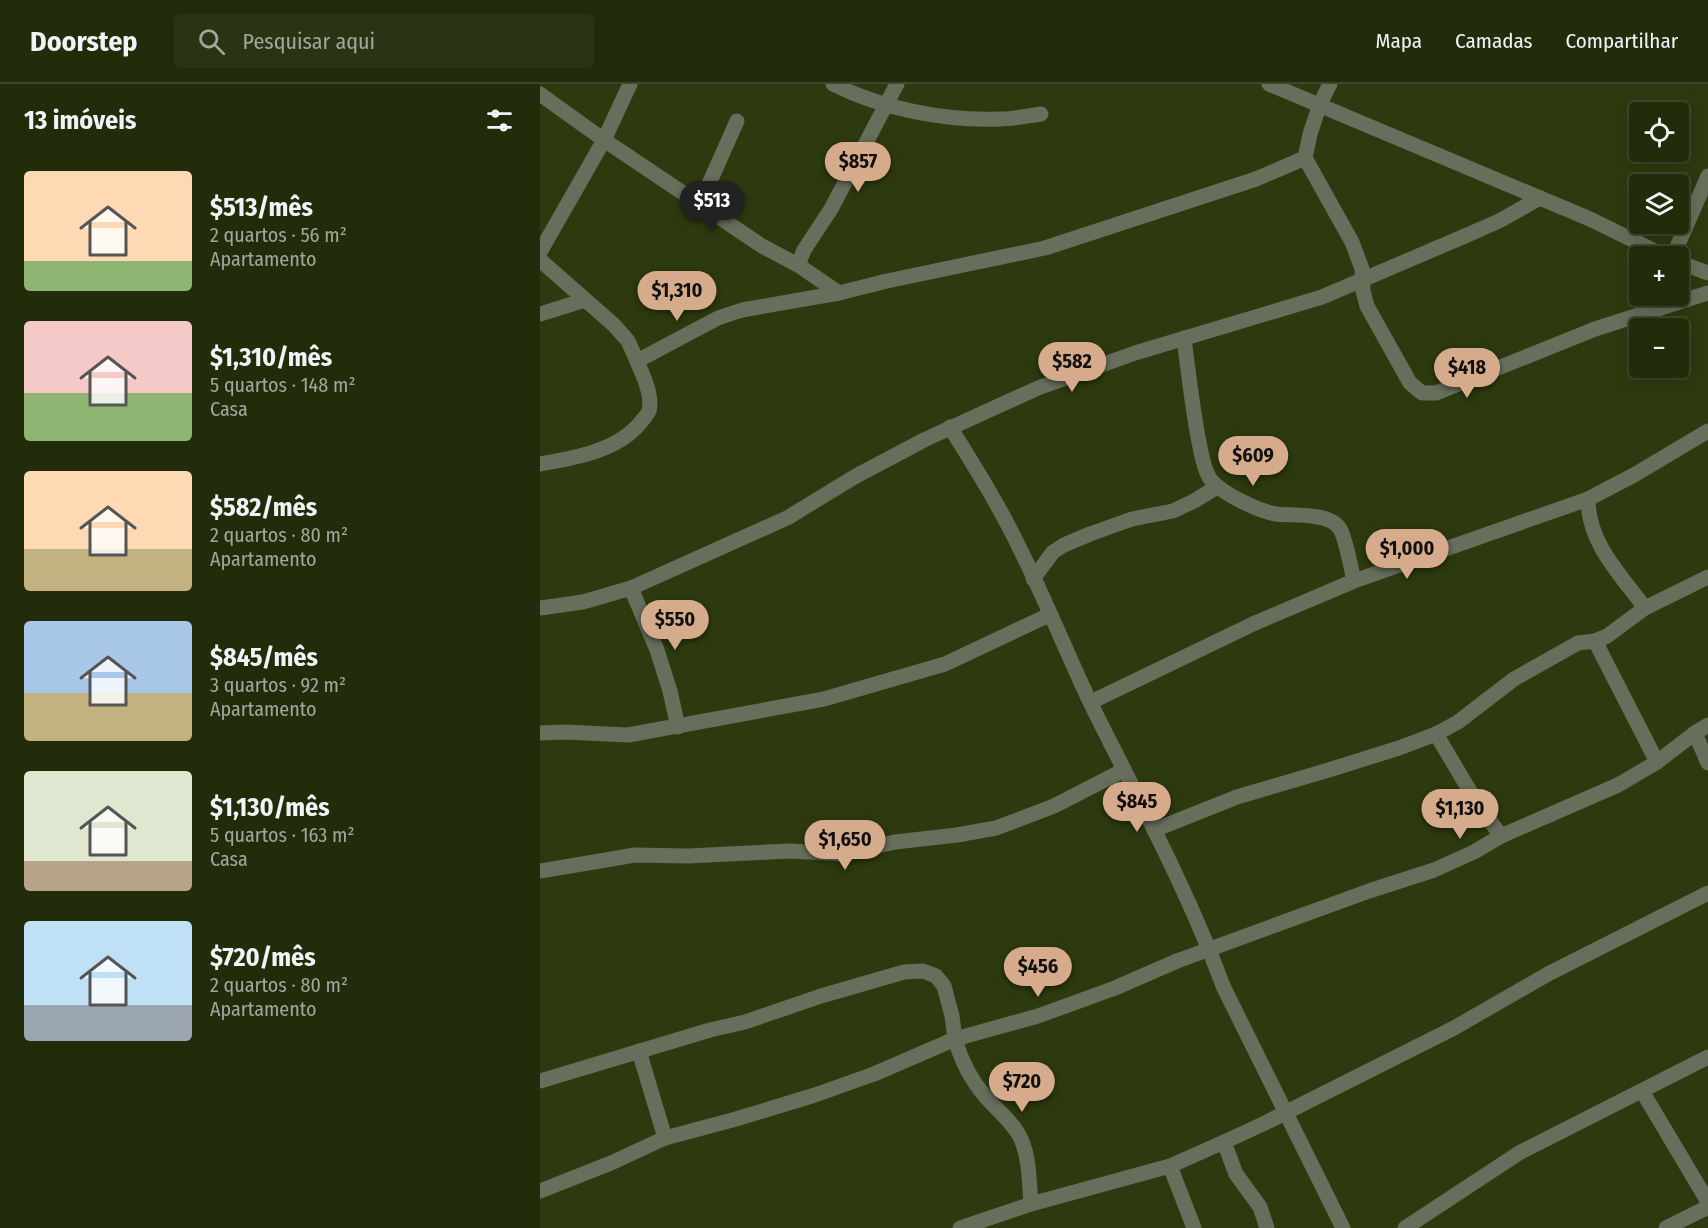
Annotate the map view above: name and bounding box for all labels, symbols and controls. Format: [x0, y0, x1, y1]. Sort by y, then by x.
search box [174, 14, 594, 68]
text: Doorstep [30, 25, 138, 58]
icon: search [195, 25, 228, 58]
text: Pesquisar aqui [243, 28, 375, 55]
text: Mapa [1376, 28, 1422, 54]
text: Camadas [1455, 28, 1533, 54]
text: Compartilhar [1566, 28, 1678, 54]
map controls [1629, 102, 1689, 378]
button: locate [1629, 102, 1689, 162]
icon: filters [483, 104, 516, 137]
text: 13 imóveis [24, 105, 136, 136]
pin: $857 [822, 142, 894, 193]
text: $857 [839, 149, 877, 173]
button: layers [1629, 174, 1689, 234]
pin: $513 [676, 181, 748, 232]
text: $513 [694, 188, 730, 212]
text: $513/mês [210, 192, 313, 223]
icon: home [72, 195, 144, 267]
text: 2 quartos · 56 m² [210, 223, 347, 247]
button: + [1629, 246, 1689, 306]
text: Apartamento [210, 247, 317, 271]
pin: $1,310 [628, 271, 726, 322]
text: $1,310 [652, 278, 702, 302]
button: − [1629, 318, 1689, 378]
text: $1,310/mês [210, 342, 332, 373]
pin: $582 [1036, 342, 1108, 393]
icon: home [72, 345, 144, 417]
pin: $418 [1431, 348, 1503, 399]
text: $582 [1052, 349, 1092, 373]
text: $418 [1448, 355, 1486, 379]
text: 5 quartos · 148 m² [210, 373, 355, 397]
text: Casa [210, 397, 248, 421]
pin: $609 [1217, 436, 1289, 487]
text: $609 [1232, 443, 1274, 467]
text: $582/mês [210, 492, 317, 523]
icon: home [72, 495, 144, 567]
text: 2 quartos · 80 m² [210, 523, 348, 547]
pin: $1,000 [1358, 529, 1456, 580]
text: $1,000 [1380, 536, 1434, 560]
text: Apartamento [210, 547, 317, 571]
pin: $550 [639, 600, 711, 651]
text: $550 [655, 607, 695, 631]
text: $845/mês [210, 642, 318, 673]
icon: home [72, 645, 144, 717]
text: 3 quartos · 92 m² [210, 673, 346, 697]
text: Apartamento [210, 697, 317, 721]
pin: $845 [1101, 782, 1173, 833]
text: $845 [1117, 789, 1157, 813]
pin: $1,130 [1411, 789, 1509, 840]
text: $1,130/mês [210, 792, 330, 823]
icon: home [72, 795, 144, 867]
text: $1,130 [1435, 796, 1485, 820]
pin: $1,650 [796, 820, 894, 871]
text: 5 quartos · 163 m² [210, 823, 355, 847]
text: $1,650 [818, 827, 872, 851]
text: Casa [210, 847, 248, 871]
text: $720/mês [210, 942, 316, 973]
icon: home [72, 945, 144, 1017]
pin: $456 [1002, 947, 1074, 998]
text: $456 [1018, 954, 1058, 978]
text: 2 quartos · 80 m² [210, 973, 348, 997]
text: Apartamento [210, 997, 317, 1021]
pin: $720 [986, 1062, 1058, 1113]
text: $720 [1003, 1069, 1041, 1093]

